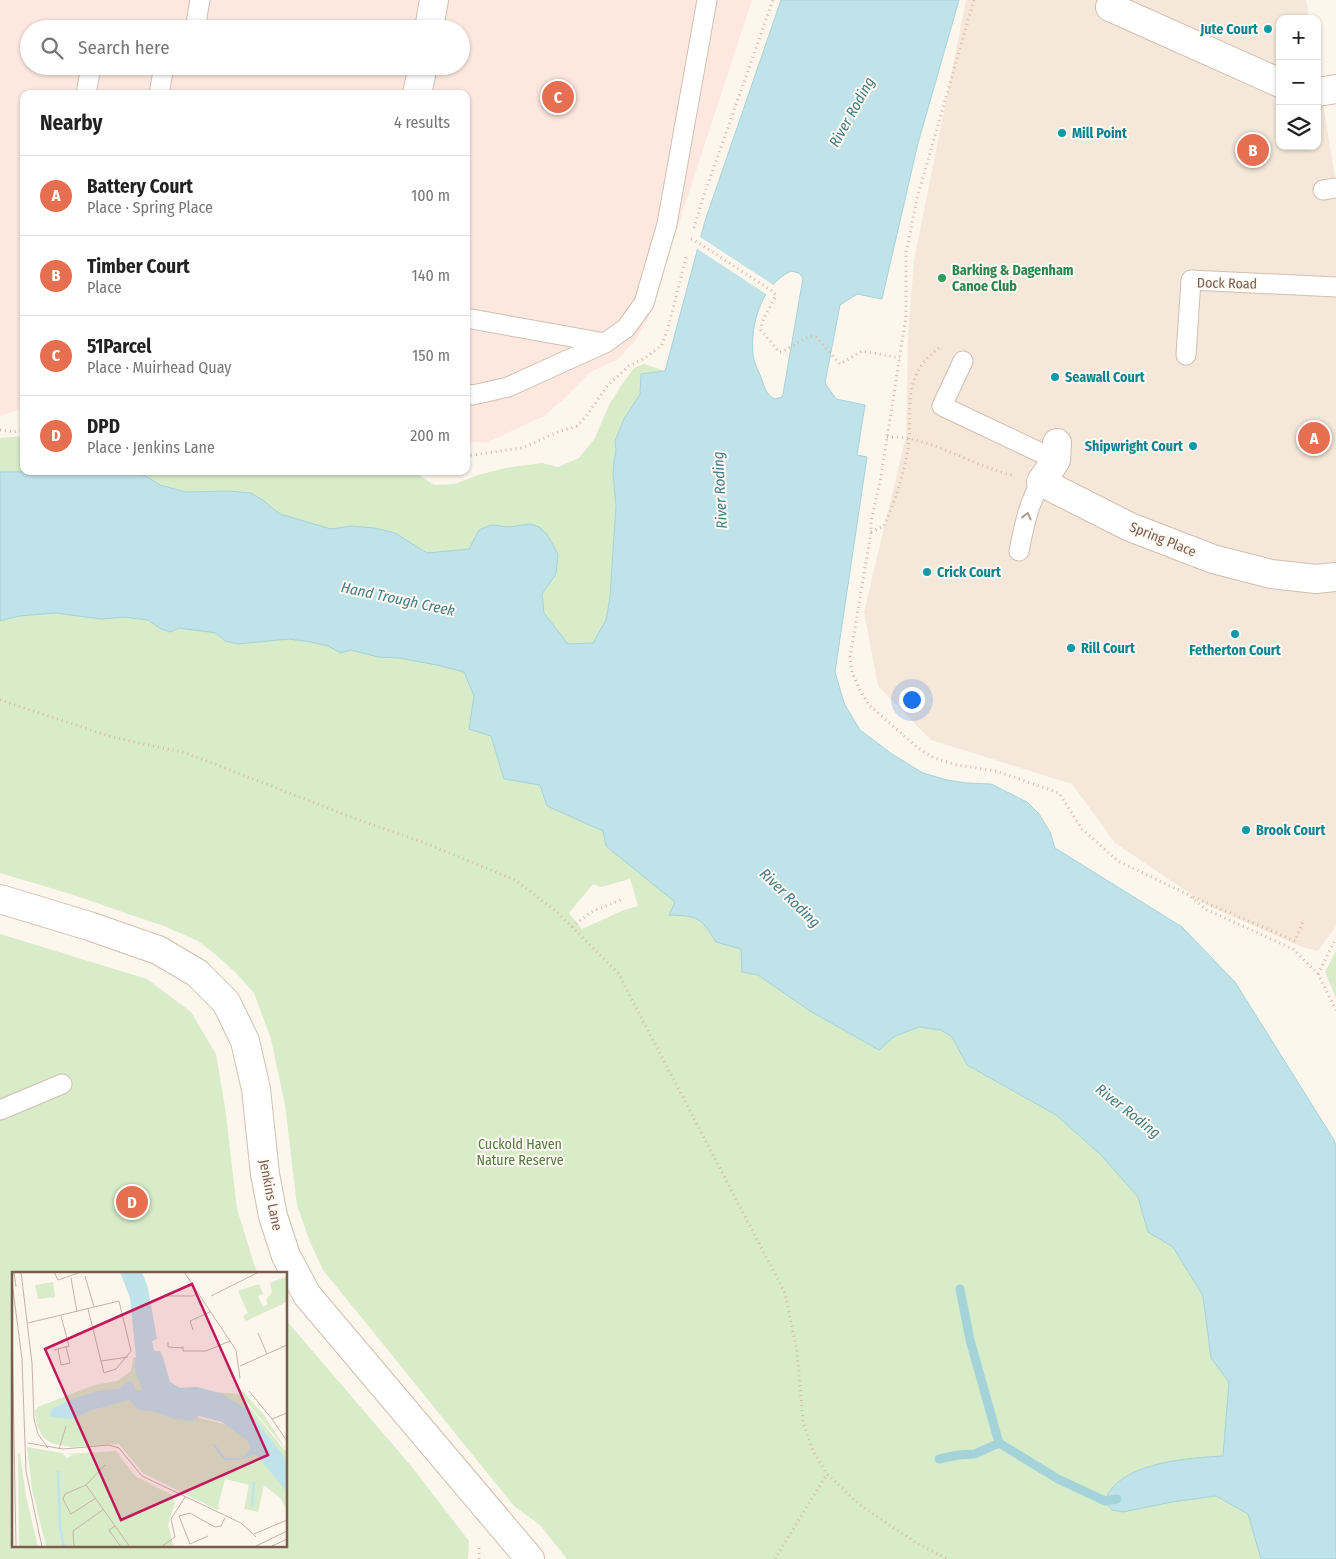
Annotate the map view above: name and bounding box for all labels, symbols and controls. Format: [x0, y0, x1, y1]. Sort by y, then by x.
map controls [1276, 15, 1321, 150]
button: + [1276, 15, 1321, 60]
search box [20, 20, 470, 75]
place label: Jute Court [1199, 21, 1259, 38]
marker: Jute Court [1262, 23, 1274, 35]
icon: search [38, 34, 66, 62]
text: Search here [78, 36, 170, 59]
button: − [1276, 60, 1321, 105]
water label: River Roding [825, 74, 879, 150]
pin: C [542, 78, 574, 116]
button: layers [1276, 105, 1321, 150]
text: Nearby [40, 110, 102, 136]
text: 4 results [394, 113, 450, 132]
place label: Mill Point [1072, 125, 1128, 142]
marker: Mill Point [1056, 127, 1068, 139]
pin: B [1237, 131, 1269, 169]
text: Battery Court [87, 175, 193, 198]
text: A [52, 186, 60, 205]
text: 100 m [411, 186, 450, 205]
text: Place · Spring Place [87, 198, 213, 217]
text: Timber Court [87, 255, 190, 278]
place label: Barking & Dagenham Canoe Club [952, 262, 1074, 295]
text: B [52, 266, 60, 285]
text: 140 m [412, 266, 450, 285]
marker: Barking & Dagenham Canoe Club [936, 272, 948, 284]
street label: Dock Road [1197, 274, 1257, 293]
text: Place [87, 278, 122, 297]
text: 51Parcel [87, 335, 151, 358]
text: C [52, 346, 60, 365]
text: 150 m [412, 346, 450, 365]
text: Place · Muirhead Quay [87, 358, 231, 377]
place label: Seawall Court [1065, 369, 1146, 386]
marker: Seawall Court [1049, 371, 1061, 383]
text: DPD [87, 415, 120, 438]
pin: A [1298, 419, 1330, 457]
text: D [51, 426, 61, 445]
text: 200 m [410, 426, 450, 445]
text: Place · Jenkins Lane [87, 438, 215, 457]
place label: Shipwright Court [1085, 438, 1184, 455]
marker: Shipwright Court [1187, 440, 1199, 452]
water label: River Roding [709, 451, 731, 529]
one-way arrow [1021, 511, 1032, 520]
street label: Spring Place [1127, 518, 1199, 561]
place label: Crick Court [937, 564, 1002, 581]
marker: Crick Court [921, 566, 933, 578]
water label: Hand Trough Creek [339, 578, 457, 620]
marker: Fetherton Court [1229, 628, 1241, 640]
place label: Rill Court [1081, 640, 1136, 657]
marker: Rill Court [1065, 642, 1077, 654]
place label: Fetherton Court [1189, 642, 1282, 659]
your location [899, 687, 925, 713]
place label: Brook Court [1256, 822, 1326, 839]
marker: Brook Court [1240, 824, 1252, 836]
water label: River Roding [756, 865, 824, 931]
water label: River Roding [1092, 1080, 1164, 1142]
park label: Cuckold Haven Nature Reserve [476, 1136, 564, 1169]
street label: Jenkins Lane [255, 1158, 286, 1232]
pin: D [116, 1183, 148, 1221]
inset map [12, 1272, 288, 1546]

